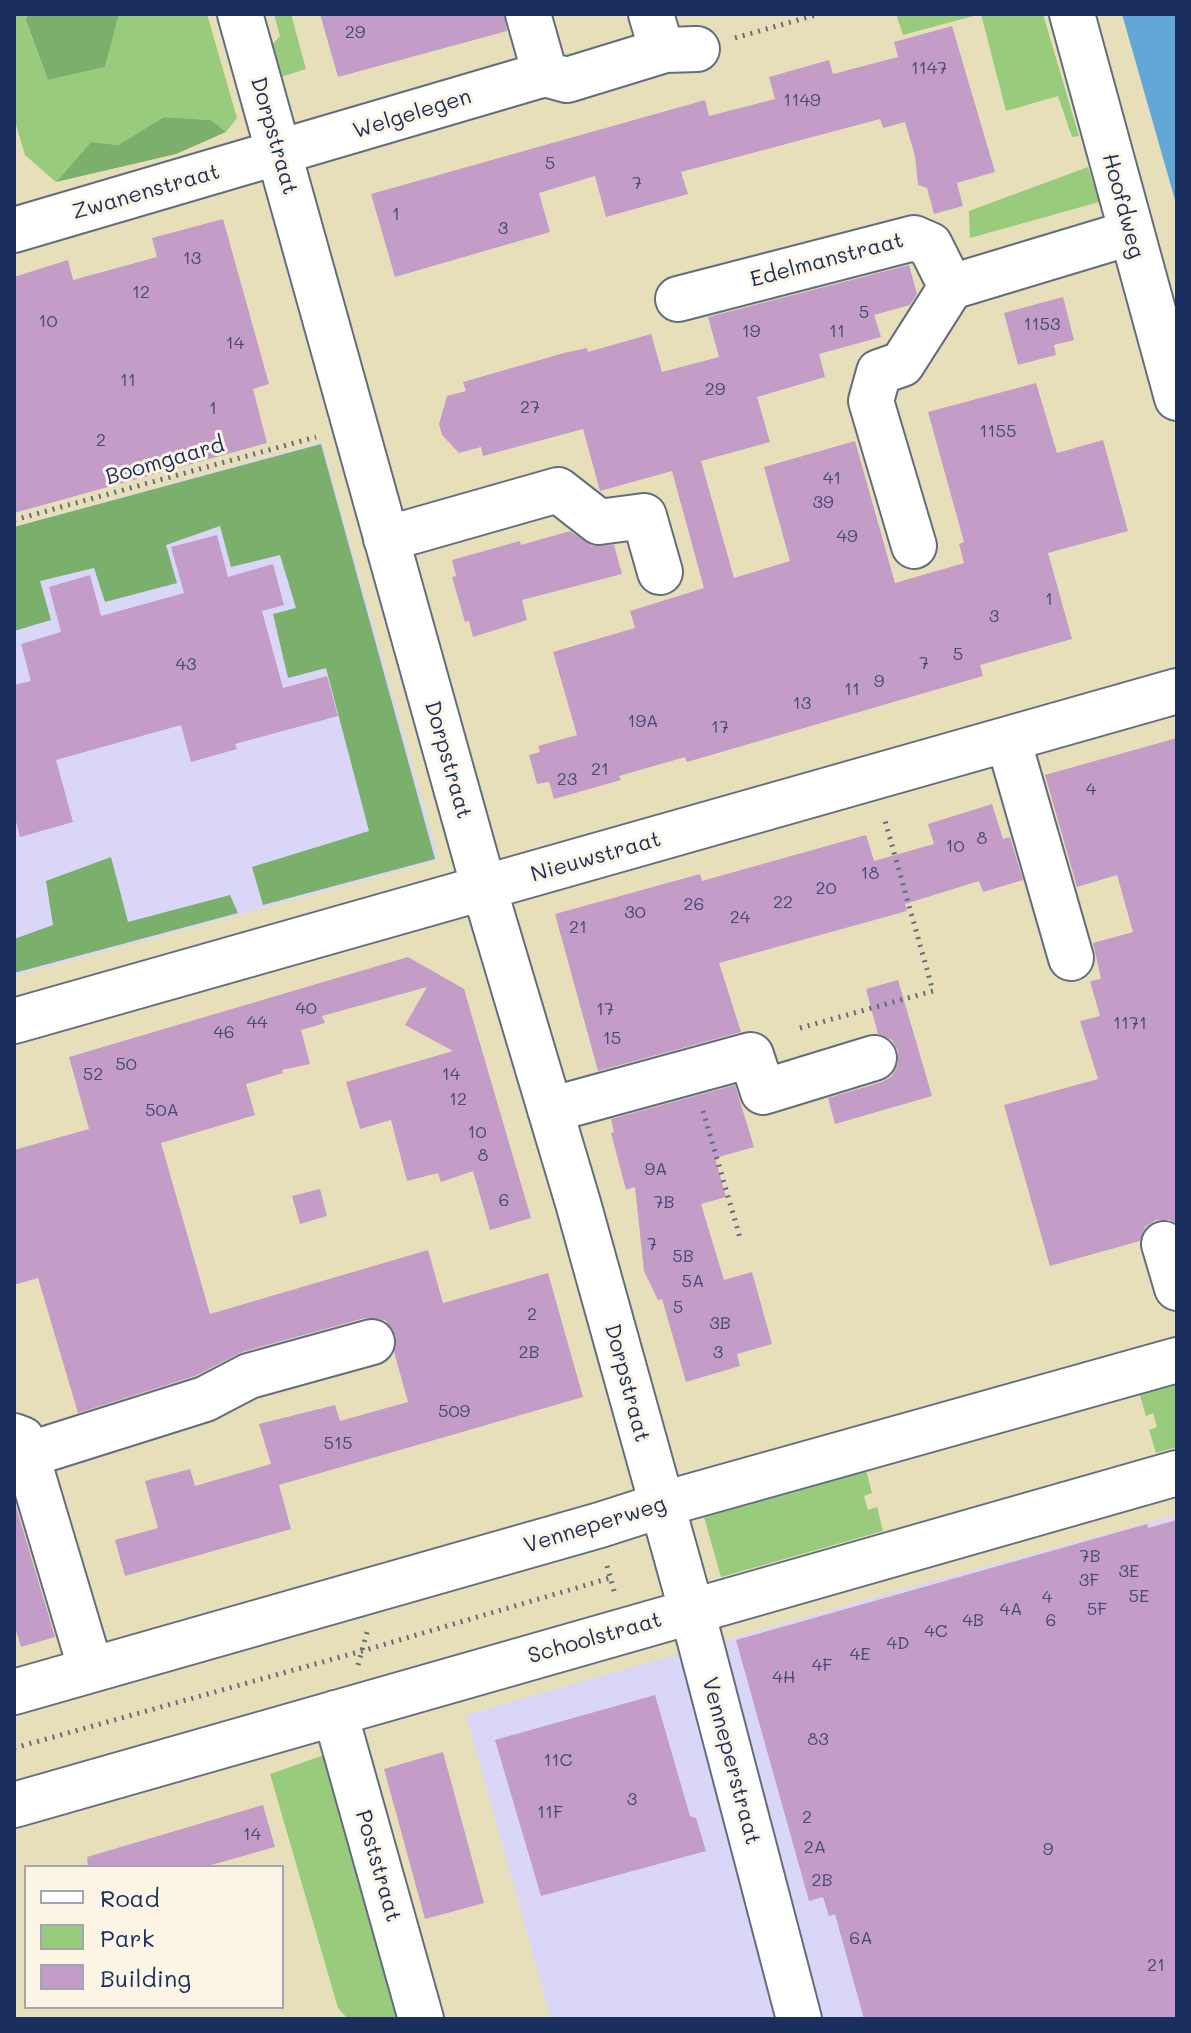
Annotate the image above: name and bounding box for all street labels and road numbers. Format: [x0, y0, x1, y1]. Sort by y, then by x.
street label: Dorpstraat [245, 74, 303, 198]
street label: Welgelegen [350, 83, 474, 145]
street label: Hoofdweg [1096, 151, 1150, 261]
street label: Zwanenstraat [69, 158, 223, 226]
street label: Edelmanstraat [747, 227, 907, 293]
street label: Boomgaard [103, 431, 227, 491]
street label: Dorpstraat [419, 698, 477, 822]
street label: Nieuwstraat [528, 826, 664, 888]
street label: Dorpstraat [599, 1321, 655, 1445]
street label: Venneperweg [521, 1491, 669, 1559]
street label: Schoolstraat [525, 1606, 665, 1670]
street label: Venneperstraat [696, 1674, 766, 1848]
street label: Poststraat [349, 1807, 407, 1925]

